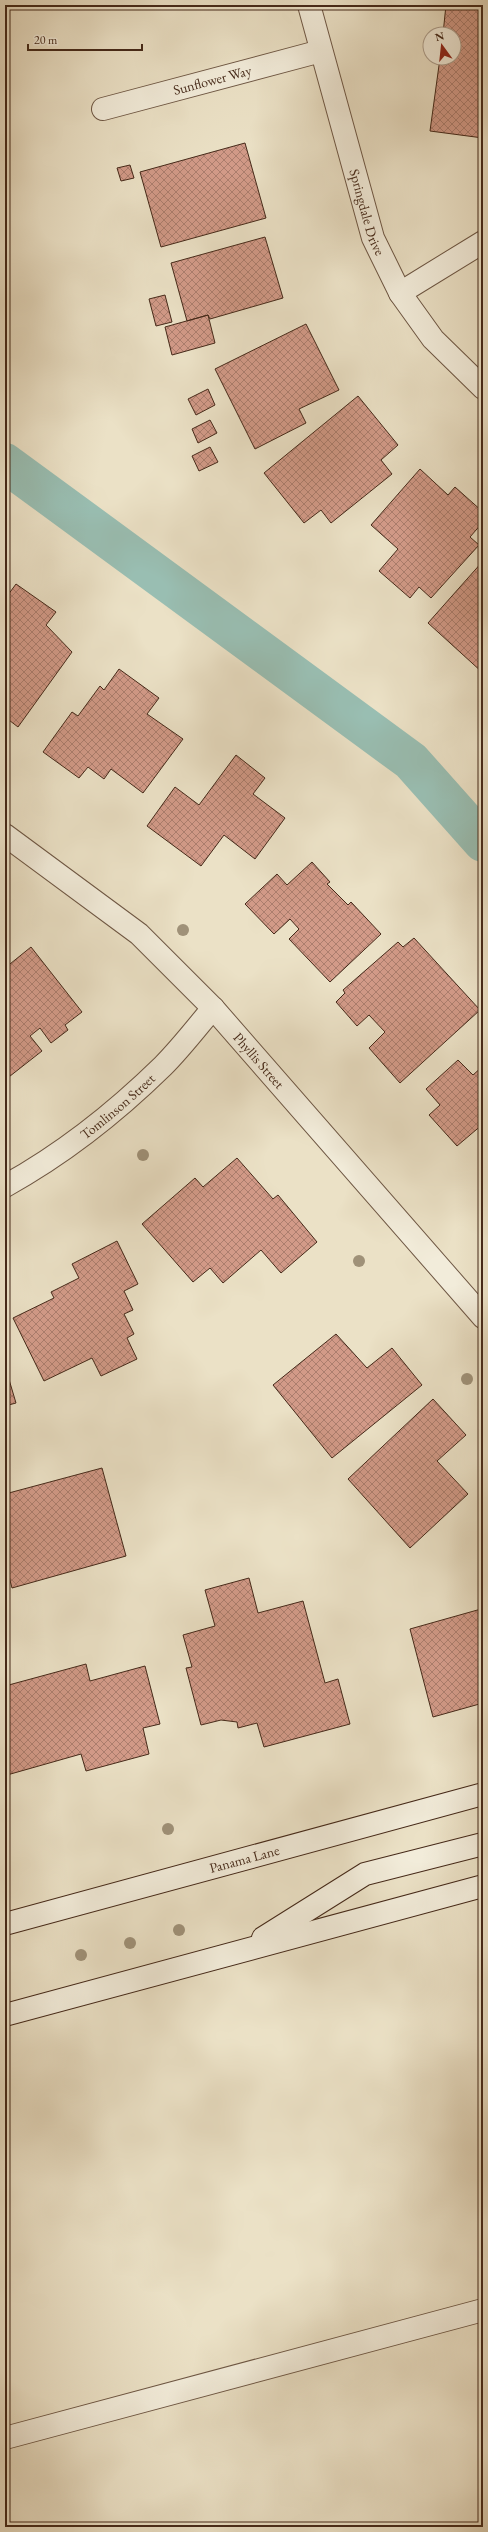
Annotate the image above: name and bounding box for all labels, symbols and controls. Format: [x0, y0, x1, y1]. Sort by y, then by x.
scale bar [28, 26, 142, 52]
north arrow [422, 26, 462, 66]
text: N [433, 28, 446, 44]
text: 20 m [34, 32, 58, 48]
street label: Sunflower Way [171, 61, 254, 99]
street label: Springdale Drive [345, 167, 389, 259]
street label: Phyllis Street [229, 1029, 289, 1093]
street label: Tomlinson Street [76, 1069, 159, 1143]
street label: Panama Lane [207, 1841, 282, 1877]

